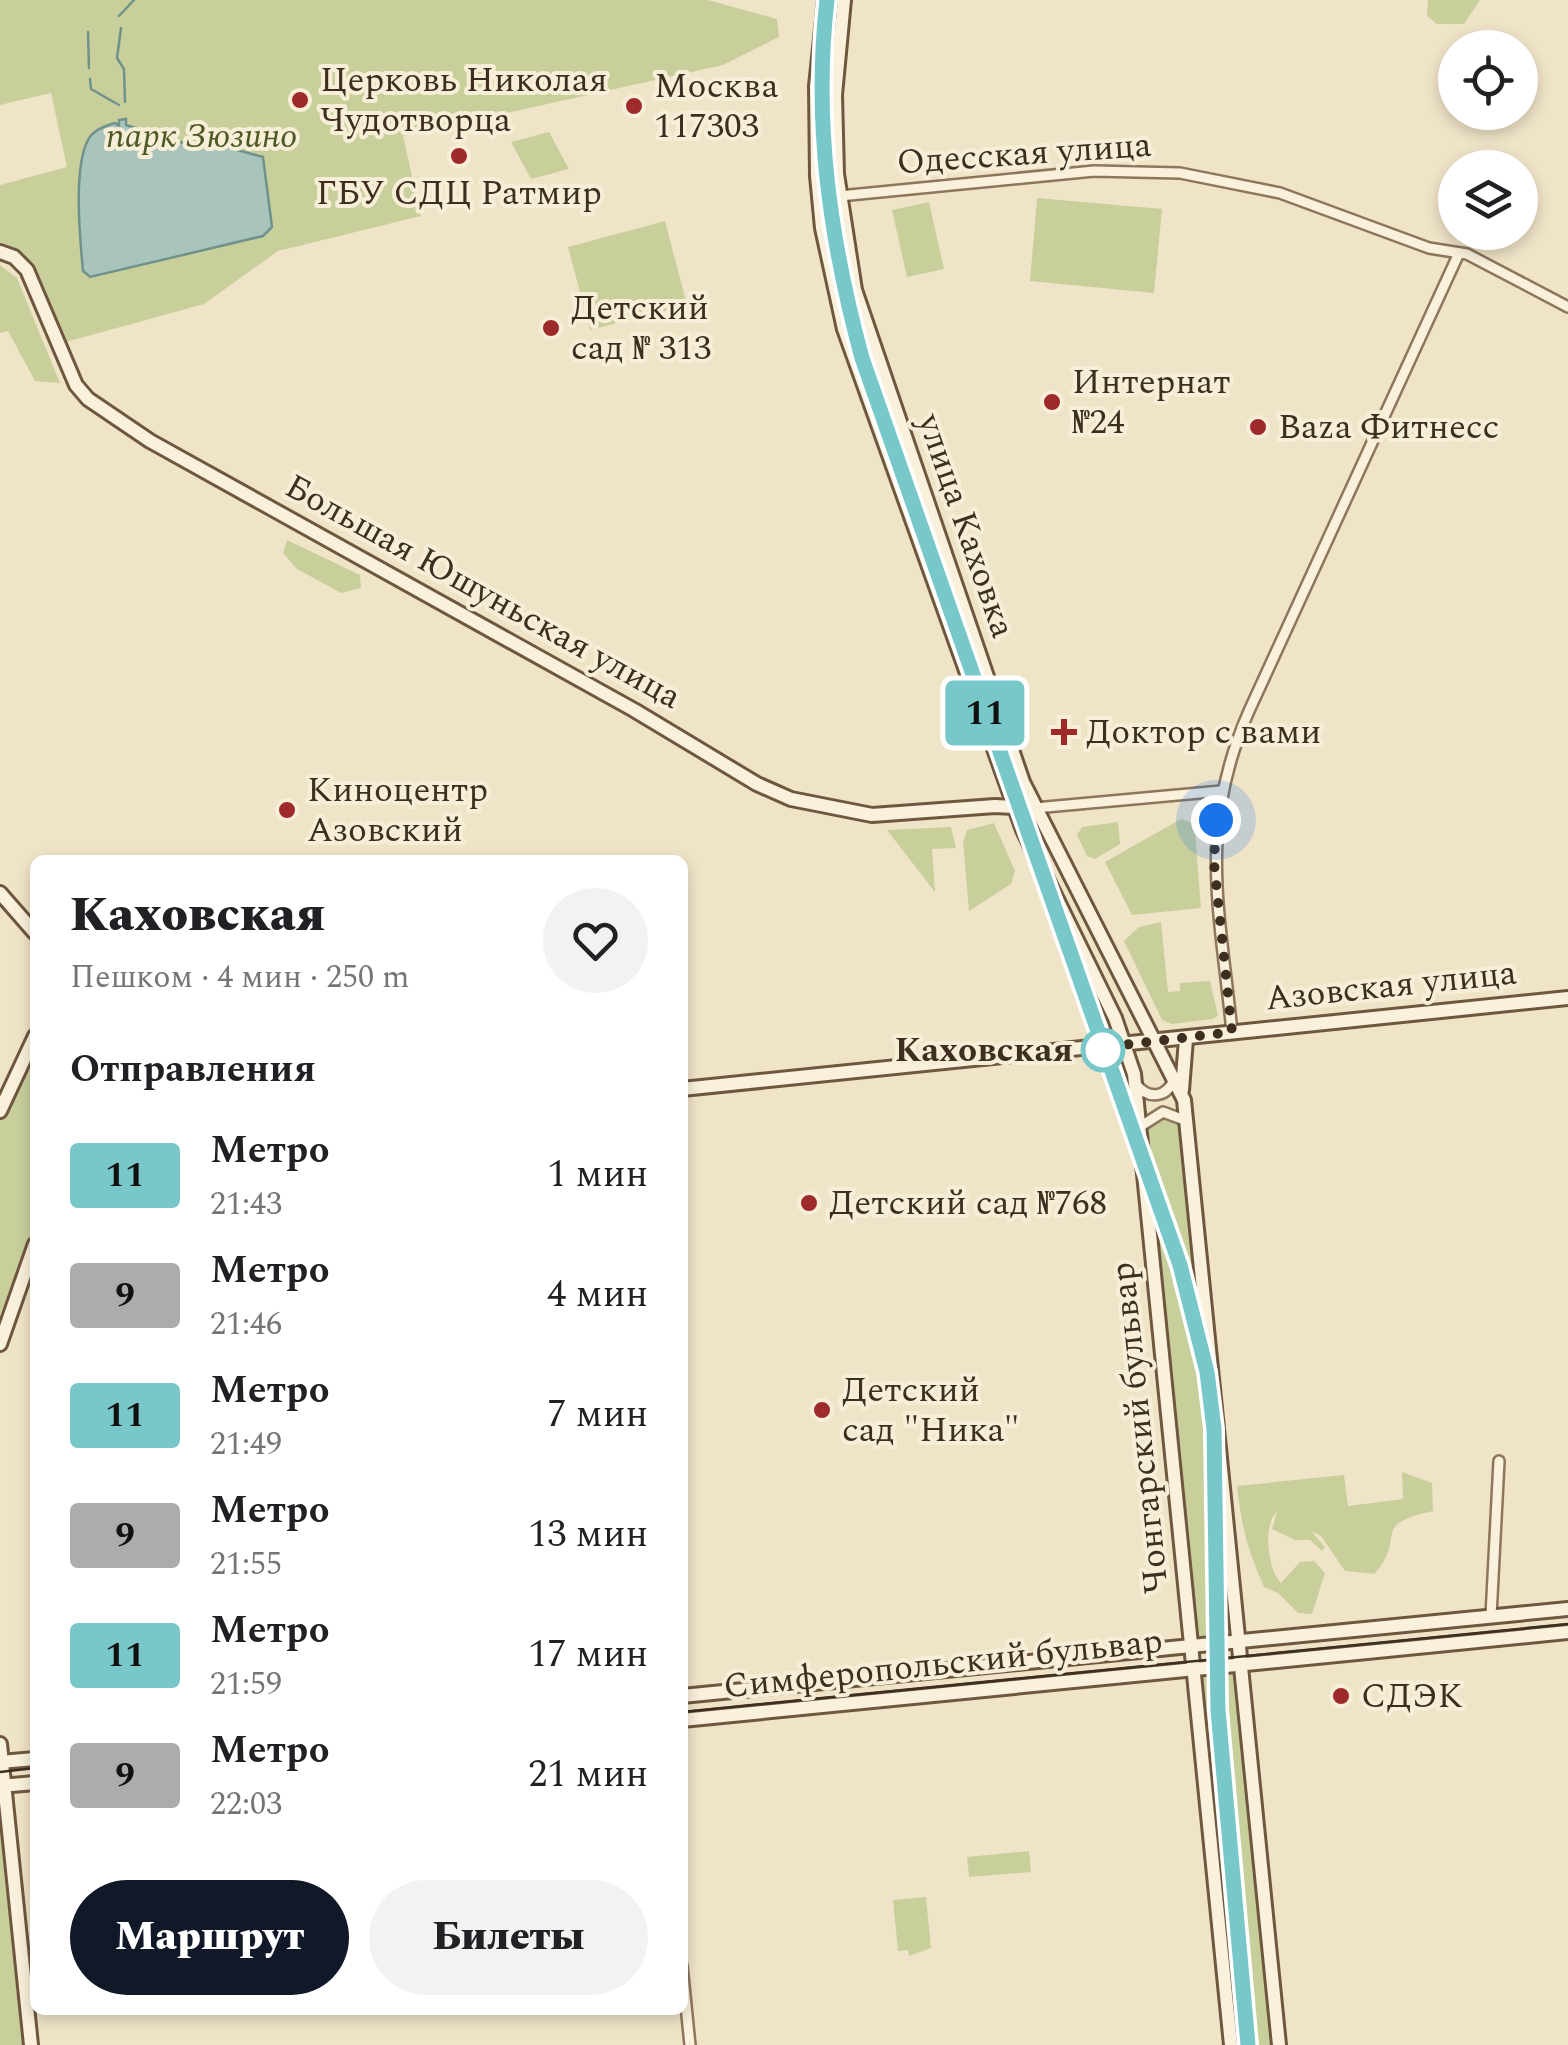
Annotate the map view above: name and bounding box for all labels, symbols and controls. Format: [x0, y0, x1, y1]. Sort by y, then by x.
map controls [1438, 30, 1538, 250]
button: locate [1438, 30, 1538, 130]
place label: Церковь Николая Чудотворца [320, 54, 608, 147]
place label: Москва 117303 [654, 60, 779, 153]
marker: Церковь Николая Чудотворца [289, 89, 311, 111]
marker: Москва 117303 [623, 95, 645, 117]
park label: парк Зюзино [106, 110, 298, 163]
street label: Одесская улица [895, 119, 1153, 189]
marker: ГБУ СДЦ Ратмир [448, 145, 470, 167]
button: layers [1438, 150, 1538, 250]
place label: ГБУ СДЦ Ратмир [316, 167, 602, 220]
place label: Детский сад № 313 [571, 282, 711, 375]
marker: Детский сад № 313 [540, 317, 562, 339]
place label: Интернат №24 [1072, 356, 1230, 449]
marker: Интернат №24 [1041, 391, 1063, 413]
place label: Baza Фитнесс [1278, 401, 1499, 454]
street label: улица Каховка [903, 406, 1029, 645]
marker: Baza Фитнесс [1247, 416, 1269, 438]
street label: Большая Юшуньская улица [275, 461, 691, 723]
line badge: 11 [940, 680, 1030, 746]
text: 11 [965, 687, 1005, 740]
place label: Доктор с вами [1086, 706, 1321, 759]
marker: Доктор с вами [1051, 719, 1077, 745]
place label: Киноцентр Азовский [307, 764, 488, 857]
your location [1191, 795, 1241, 845]
marker: Киноцентр Азовский [276, 799, 298, 821]
text: Каховская [70, 879, 326, 952]
button: heart [543, 888, 648, 993]
street label: Азовская улица [1263, 946, 1519, 1026]
text: Пешком · 4 мин · 250 m [70, 953, 410, 1002]
place label: Каховская [895, 1024, 1073, 1077]
marker: Каховская [1082, 1029, 1124, 1071]
text: Отправления [70, 1041, 316, 1099]
text: Метро [210, 1122, 330, 1180]
text: 1 мин [547, 1146, 648, 1204]
text: 11 [105, 1149, 145, 1202]
place label: Детский сад №768 [829, 1177, 1107, 1230]
text: 21:43 [210, 1180, 282, 1229]
marker: Детский сад №768 [798, 1192, 820, 1214]
text: Метро [210, 1242, 330, 1300]
street label: Чонгарский бульвар [1096, 1260, 1184, 1596]
text: 4 мин [547, 1266, 648, 1324]
text: 9 [115, 1269, 135, 1322]
text: 21:46 [210, 1300, 282, 1349]
text: Метро [210, 1362, 330, 1420]
place label: Детский сад "Ника" [842, 1364, 1019, 1457]
text: 7 мин [547, 1386, 648, 1444]
text: 11 [105, 1389, 145, 1442]
marker: Детский сад "Ника" [811, 1399, 833, 1421]
text: 21:49 [210, 1420, 282, 1469]
text: Метро [210, 1482, 330, 1540]
text: 13 мин [528, 1506, 648, 1564]
text: 9 [115, 1509, 135, 1562]
text: 21:55 [210, 1540, 282, 1589]
text: Метро [210, 1602, 330, 1660]
street label: Симферопольский бульвар [721, 1615, 1165, 1713]
text: 17 мин [528, 1626, 648, 1684]
text: 11 [105, 1629, 145, 1682]
text: 21:59 [210, 1660, 282, 1709]
place label: СДЭК [1361, 1670, 1463, 1723]
marker: СДЭК [1330, 1685, 1352, 1707]
text: Метро [210, 1722, 330, 1780]
text: 21 мин [528, 1746, 648, 1804]
text: 9 [115, 1749, 135, 1802]
text: 22:03 [210, 1780, 282, 1829]
button: Маршрут [70, 1880, 349, 1995]
button: Билеты [369, 1880, 648, 1995]

